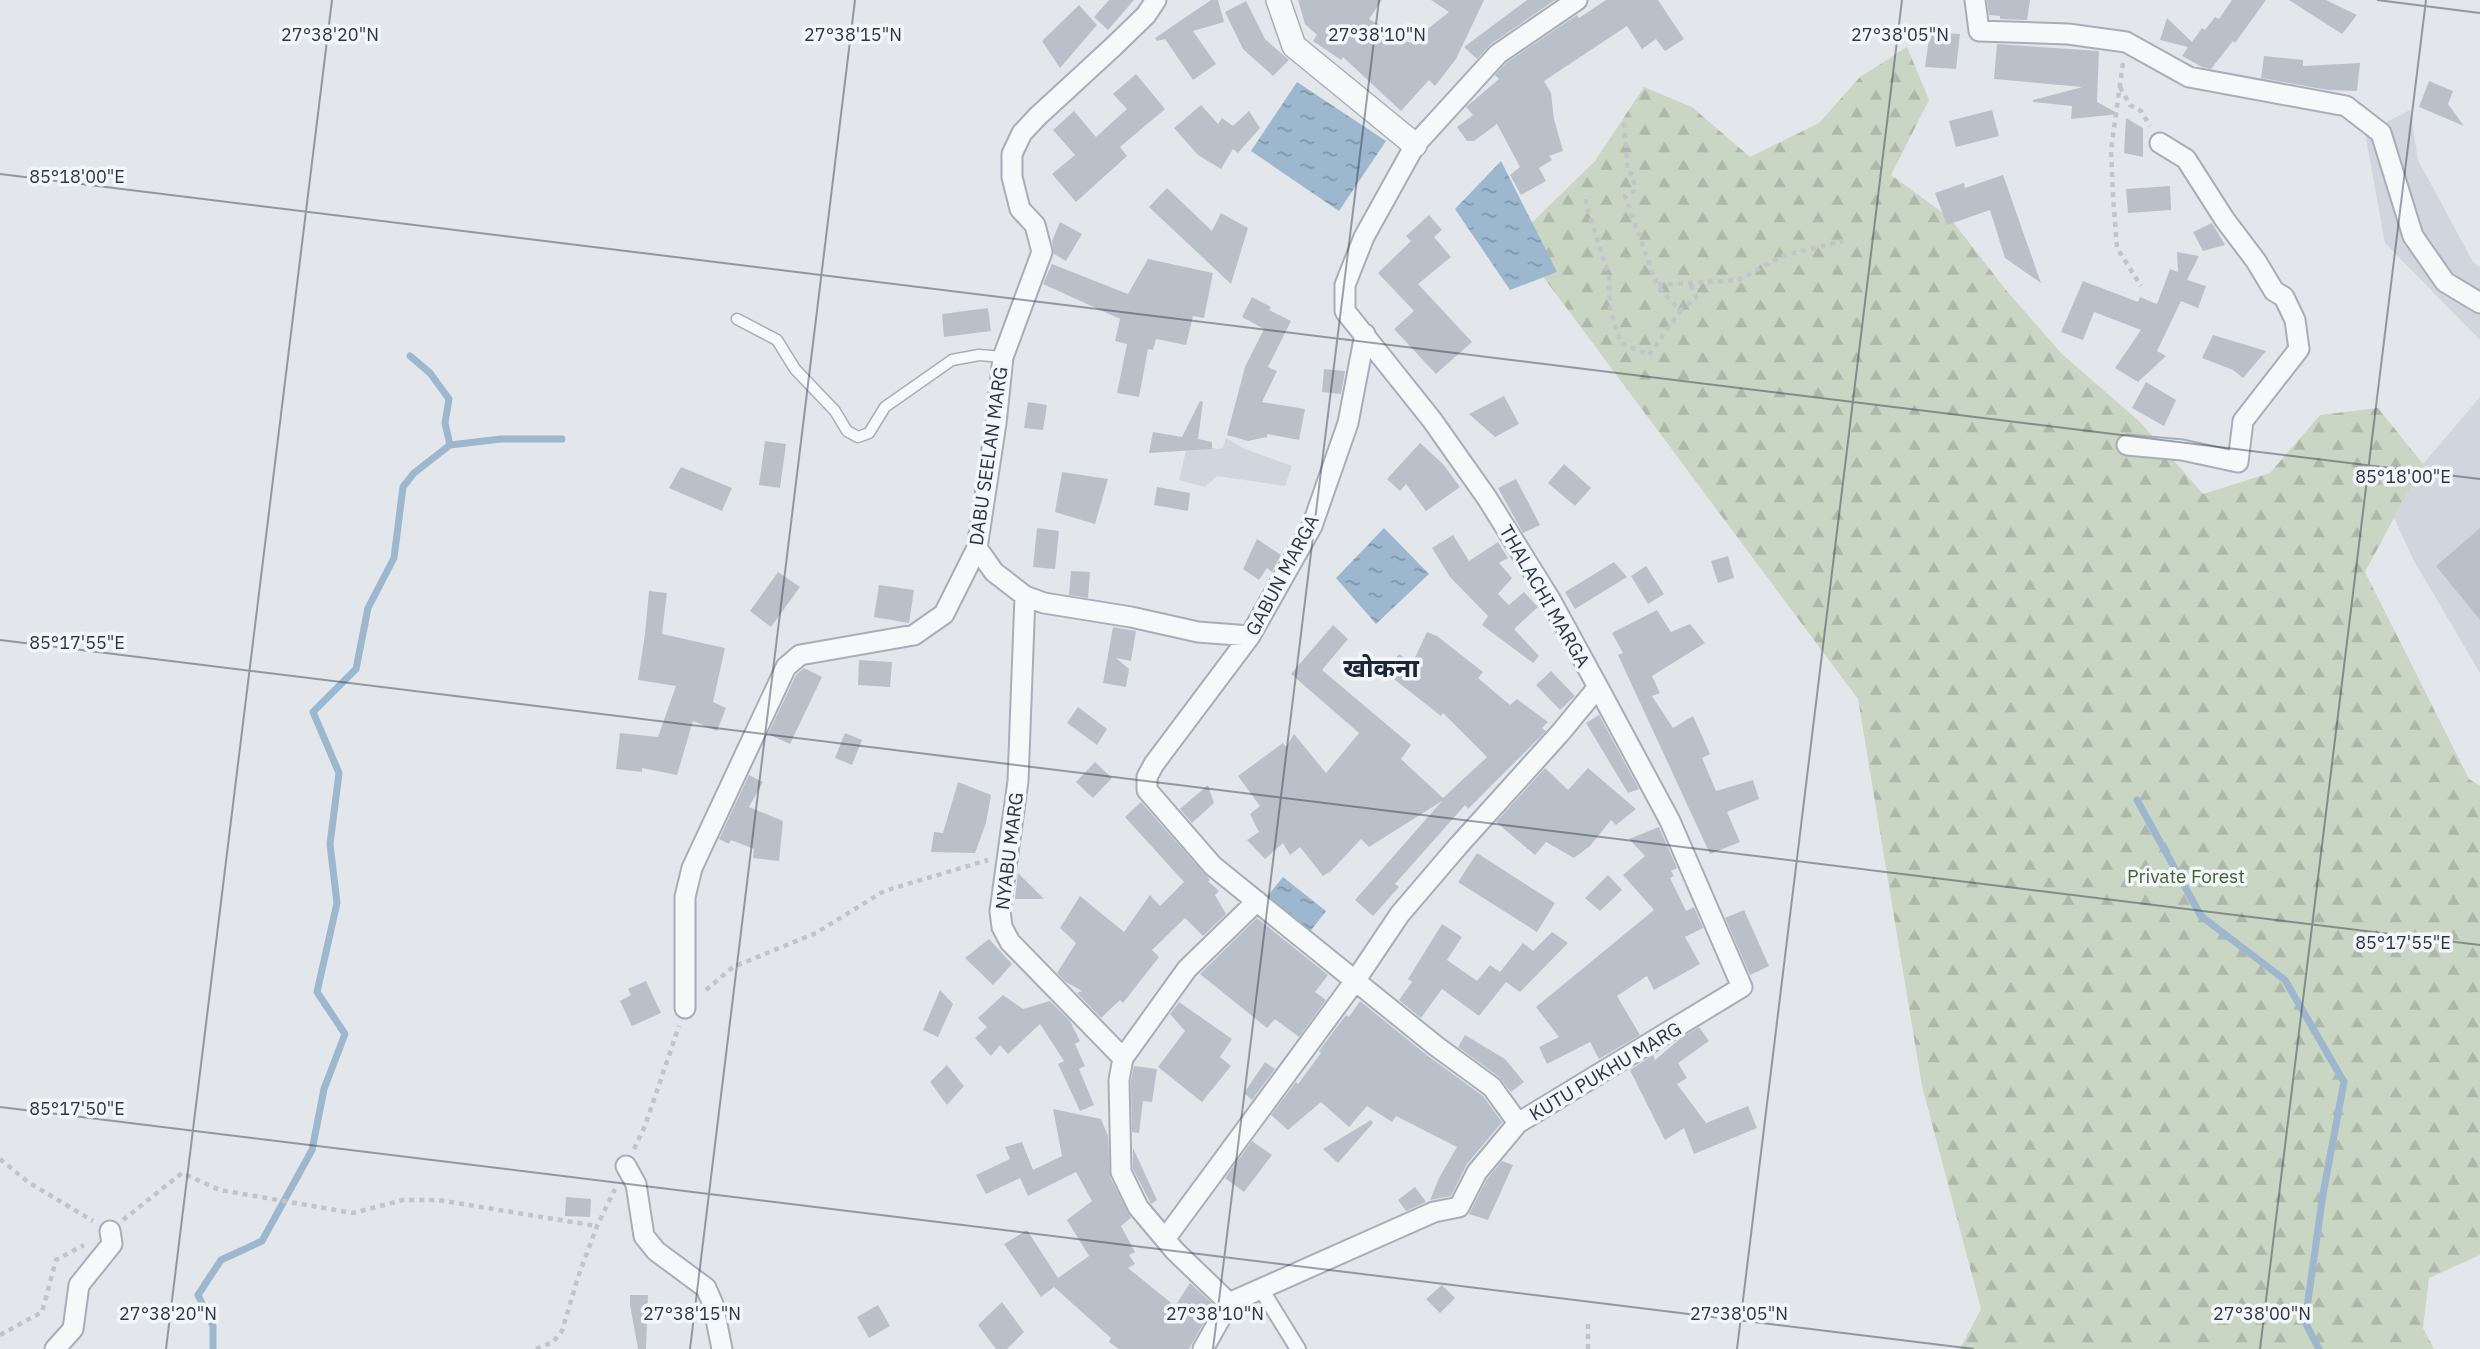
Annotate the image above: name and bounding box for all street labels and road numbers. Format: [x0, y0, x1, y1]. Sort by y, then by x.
street label: DABU SEELAN MARG [964, 365, 1012, 547]
street label: GABUN MARGA [1240, 510, 1324, 640]
street label: THALACHI MARGA [1494, 520, 1596, 672]
street label: NYABU MARG [990, 791, 1028, 911]
street label: KUTU PUKHU MARG [1525, 1016, 1685, 1126]

